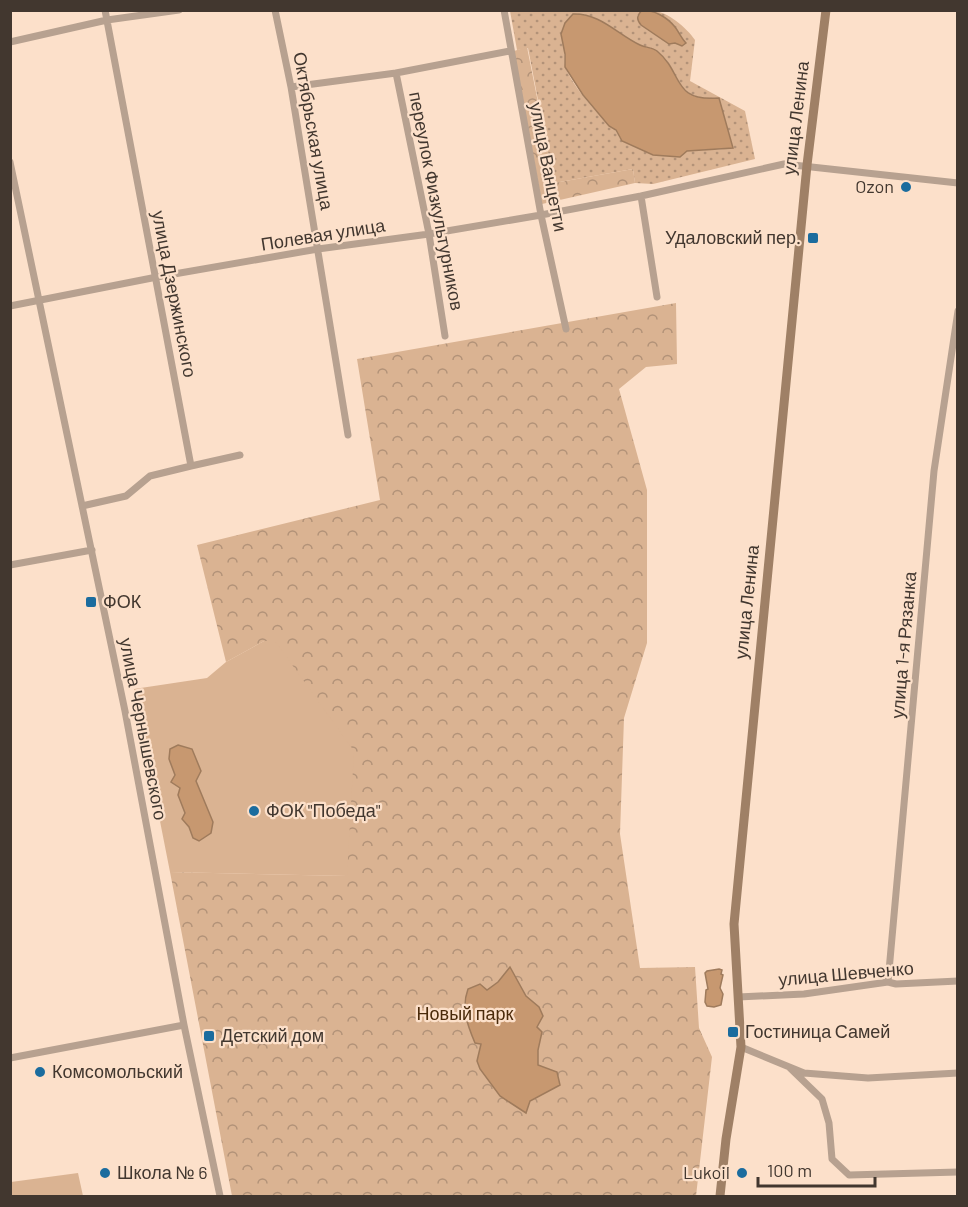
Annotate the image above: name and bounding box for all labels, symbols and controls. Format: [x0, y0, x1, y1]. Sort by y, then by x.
street label: Октябрьская улица [289, 50, 339, 212]
street label: улица Ленина [777, 59, 813, 176]
street label: переулок Физкультурников [405, 90, 469, 312]
street label: улица Ванцетти [526, 100, 572, 233]
place label: Ozon [855, 175, 894, 197]
marker: Ozon [899, 180, 913, 194]
street label: улица Дзержинского [148, 209, 202, 379]
street label: Полевая улица [259, 213, 387, 255]
place label: Удаловский пер. [665, 226, 801, 248]
marker: Удаловский пер. [806, 231, 820, 245]
street label: улица Ленина [729, 543, 763, 660]
street label: улица 1-я Рязанка [886, 570, 920, 719]
place label: ФОК [103, 590, 142, 612]
marker: ФОК [84, 595, 98, 609]
street label: улица Чернышевского [116, 636, 172, 822]
place label: ФОК "Победа" [266, 799, 381, 821]
marker: ФОК "Победа" [247, 804, 261, 818]
street label: улица Шевченко [777, 956, 914, 990]
park label: Новый парк [417, 1002, 514, 1024]
place label: Гостиница Самей [745, 1020, 890, 1042]
place label: Детский дом [221, 1024, 324, 1046]
marker: Гостиница Самей [726, 1025, 740, 1039]
marker: Детский дом [202, 1029, 216, 1043]
place label: Комсомольский [52, 1060, 183, 1082]
marker: Комсомольский [33, 1065, 47, 1079]
scale bar [758, 1150, 875, 1188]
text: 100 m [767, 1159, 812, 1181]
place label: Школа № 6 [117, 1161, 207, 1183]
place label: Lukoil [683, 1161, 730, 1183]
marker: Школа № 6 [98, 1166, 112, 1180]
marker: Lukoil [735, 1166, 749, 1180]

